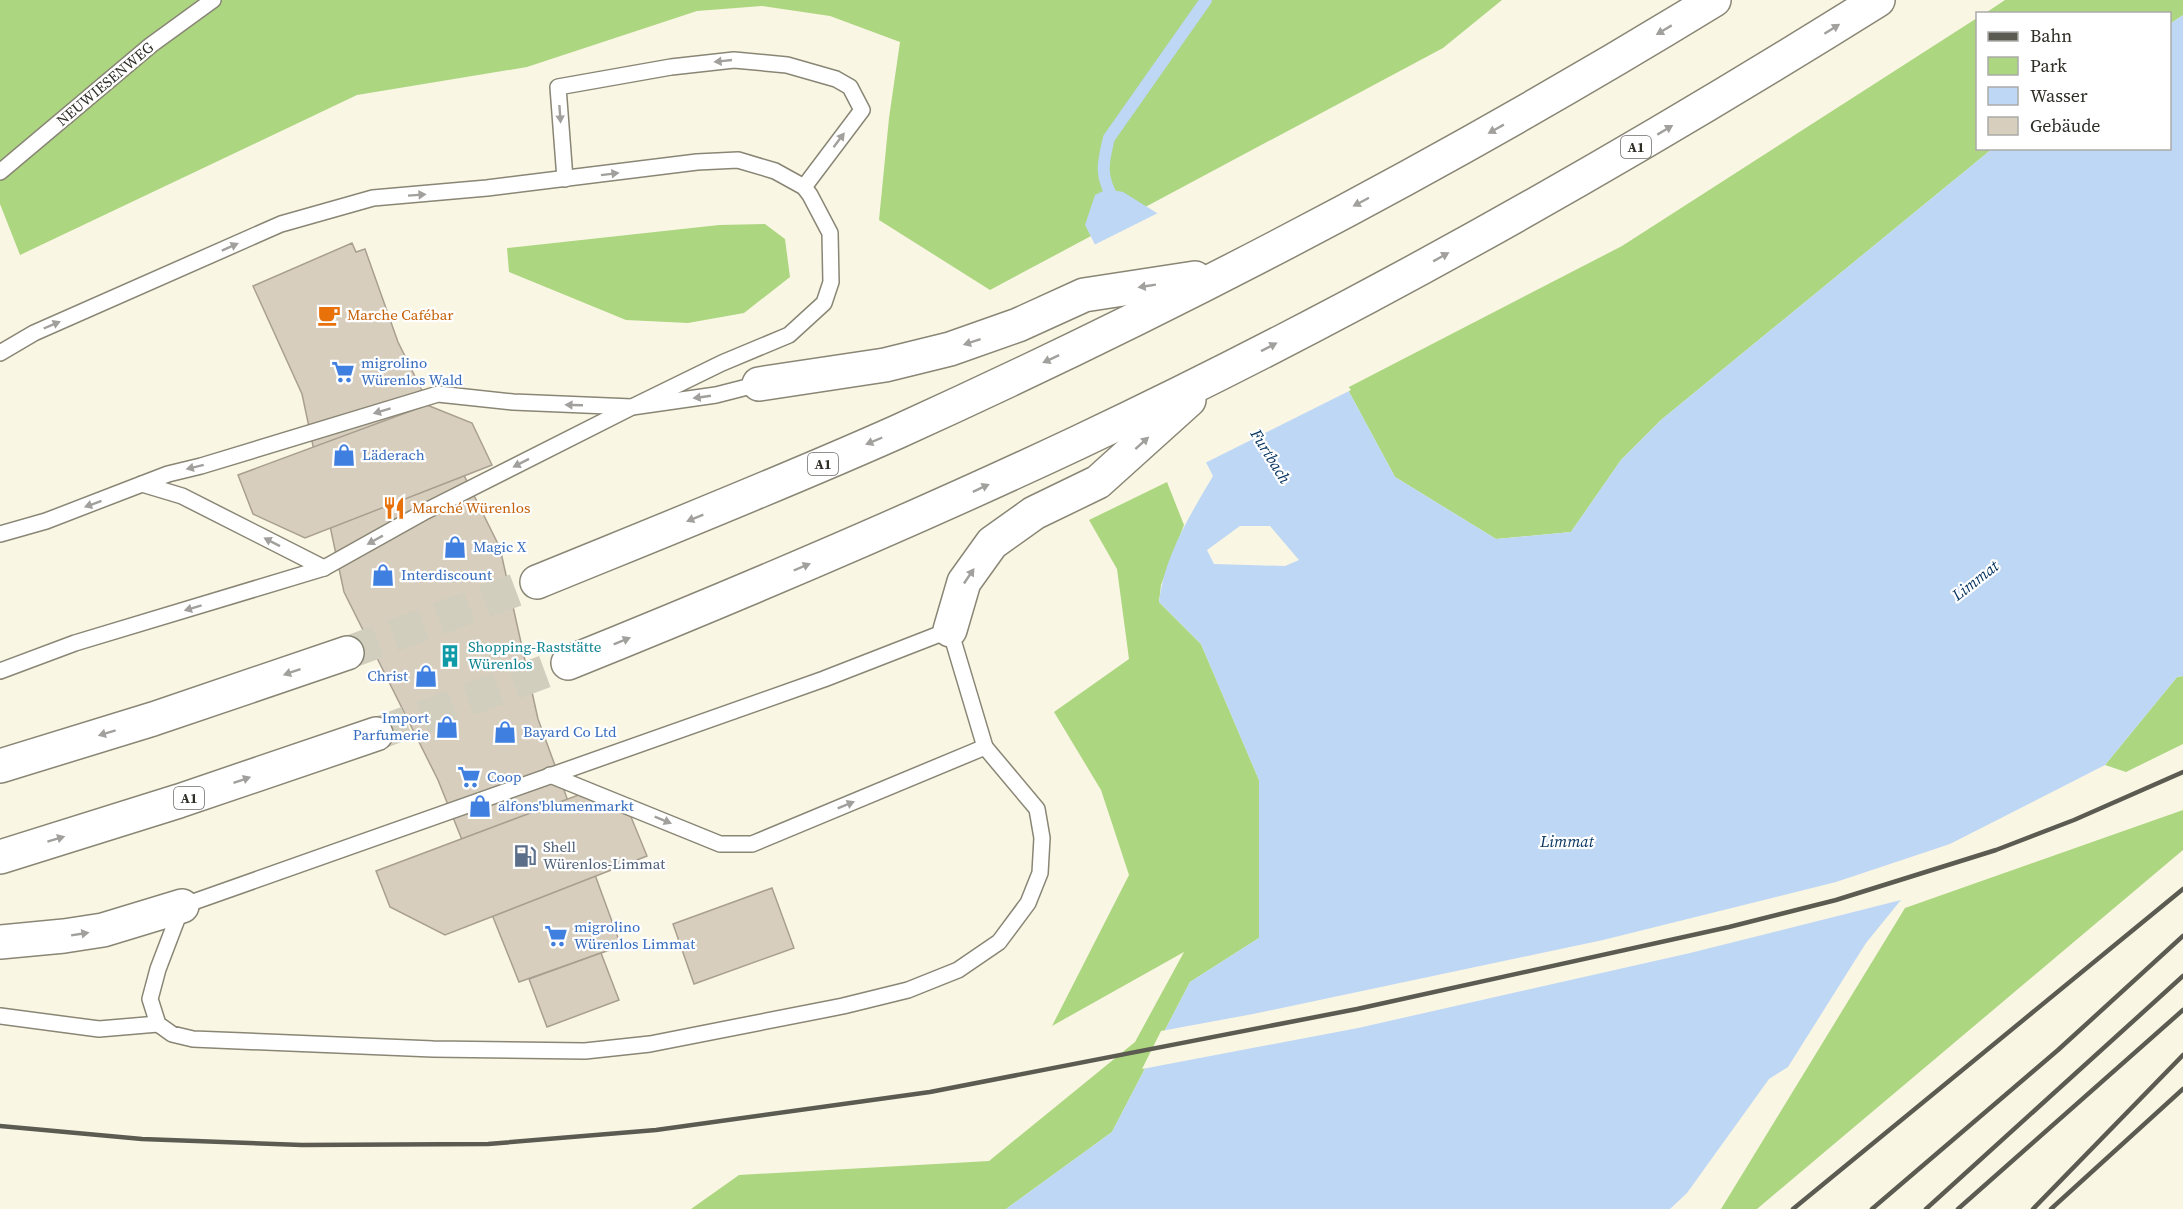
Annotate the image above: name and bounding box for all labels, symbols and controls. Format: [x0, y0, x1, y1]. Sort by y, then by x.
legend [1976, 12, 2171, 150]
one-way arrow [1824, 23, 1840, 34]
text: Bahn [2030, 23, 2072, 48]
one-way arrow [1656, 25, 1672, 36]
street label: NEUWIESENWEG [52, 37, 158, 130]
text: Park [2030, 53, 2067, 78]
one-way arrow [714, 56, 733, 66]
text: Wasser [2030, 83, 2088, 108]
one-way arrow [556, 105, 565, 124]
text: Gebäude [2030, 113, 2101, 138]
one-way arrow [1487, 124, 1504, 134]
one-way arrow [1657, 125, 1673, 136]
one-way arrow [833, 133, 845, 149]
road number: A1 [1621, 136, 1651, 158]
one-way arrow [601, 169, 620, 178]
one-way arrow [407, 190, 426, 199]
one-way arrow [1353, 197, 1370, 207]
one-way arrow [222, 243, 239, 252]
one-way arrow [1432, 252, 1449, 262]
one-way arrow [1137, 281, 1156, 290]
cafe icon: Marche Cafébar [316, 302, 342, 328]
place label: Marche Cafébar [347, 304, 454, 325]
one-way arrow [43, 320, 61, 330]
one-way arrow [963, 338, 981, 347]
one-way arrow [1261, 343, 1278, 352]
place label: migrolino Würenlos Wald [361, 352, 463, 390]
one-way arrow [1042, 355, 1059, 364]
supermarket icon: migrolino Würenlos Wald [330, 359, 356, 385]
one-way arrow [693, 393, 712, 402]
one-way arrow [564, 400, 583, 409]
one-way arrow [373, 407, 391, 416]
water label: Furtbach [1245, 424, 1297, 488]
one-way arrow [1135, 436, 1149, 450]
one-way arrow [865, 437, 882, 446]
shop icon: Läderach [331, 442, 357, 468]
place label: Läderach [362, 444, 425, 465]
road number: A1 [808, 453, 838, 475]
one-way arrow [513, 458, 530, 468]
one-way arrow [186, 463, 204, 473]
one-way arrow [972, 483, 989, 492]
restaurant icon: Marché Würenlos [381, 495, 407, 521]
place label: Marché Würenlos [412, 497, 530, 518]
one-way arrow [84, 499, 102, 509]
one-way arrow [685, 513, 703, 523]
shop icon: Magic X [442, 534, 468, 560]
one-way arrow [366, 535, 383, 545]
place label: Magic X [473, 536, 527, 557]
one-way arrow [263, 537, 280, 547]
water label: Limmat [1946, 554, 2003, 606]
shop icon: Interdiscount [370, 562, 396, 588]
one-way arrow [794, 562, 812, 572]
place label: Interdiscount [401, 564, 492, 585]
one-way arrow [963, 568, 975, 584]
one-way arrow [184, 604, 202, 613]
place label: Shopping-Raststätte Würenlos [468, 636, 602, 674]
one-way arrow [613, 636, 631, 645]
building icon: Shopping-Raststätte Würenlos [437, 643, 463, 669]
shop icon: Christ [413, 663, 439, 689]
place label: Christ [367, 665, 408, 686]
one-way arrow [283, 667, 301, 677]
place label: Import Parfumerie [353, 707, 429, 745]
shop icon: Import Parfumerie [434, 714, 460, 740]
shop icon: Bayard Co Ltd [492, 719, 518, 745]
place label: Bayard Co Ltd [523, 721, 617, 742]
one-way arrow [98, 729, 116, 738]
supermarket icon: Coop [456, 764, 482, 790]
place label: Coop [487, 766, 522, 787]
one-way arrow [233, 775, 251, 784]
road number: A1 [174, 787, 204, 809]
shop icon: alfons'blumenmarkt [467, 793, 493, 819]
place label: alfons'blumenmarkt [498, 795, 634, 816]
one-way arrow [837, 800, 855, 810]
one-way arrow [654, 816, 672, 826]
water label: Limmat [1539, 830, 1595, 852]
one-way arrow [47, 834, 65, 844]
place label: Shell Würenlos-Limmat [543, 836, 665, 874]
fuel station icon: Shell Würenlos-Limmat [512, 843, 538, 869]
place label: migrolino Würenlos Limmat [574, 916, 695, 954]
supermarket icon: migrolino Würenlos Limmat [543, 923, 569, 949]
one-way arrow [71, 929, 90, 938]

